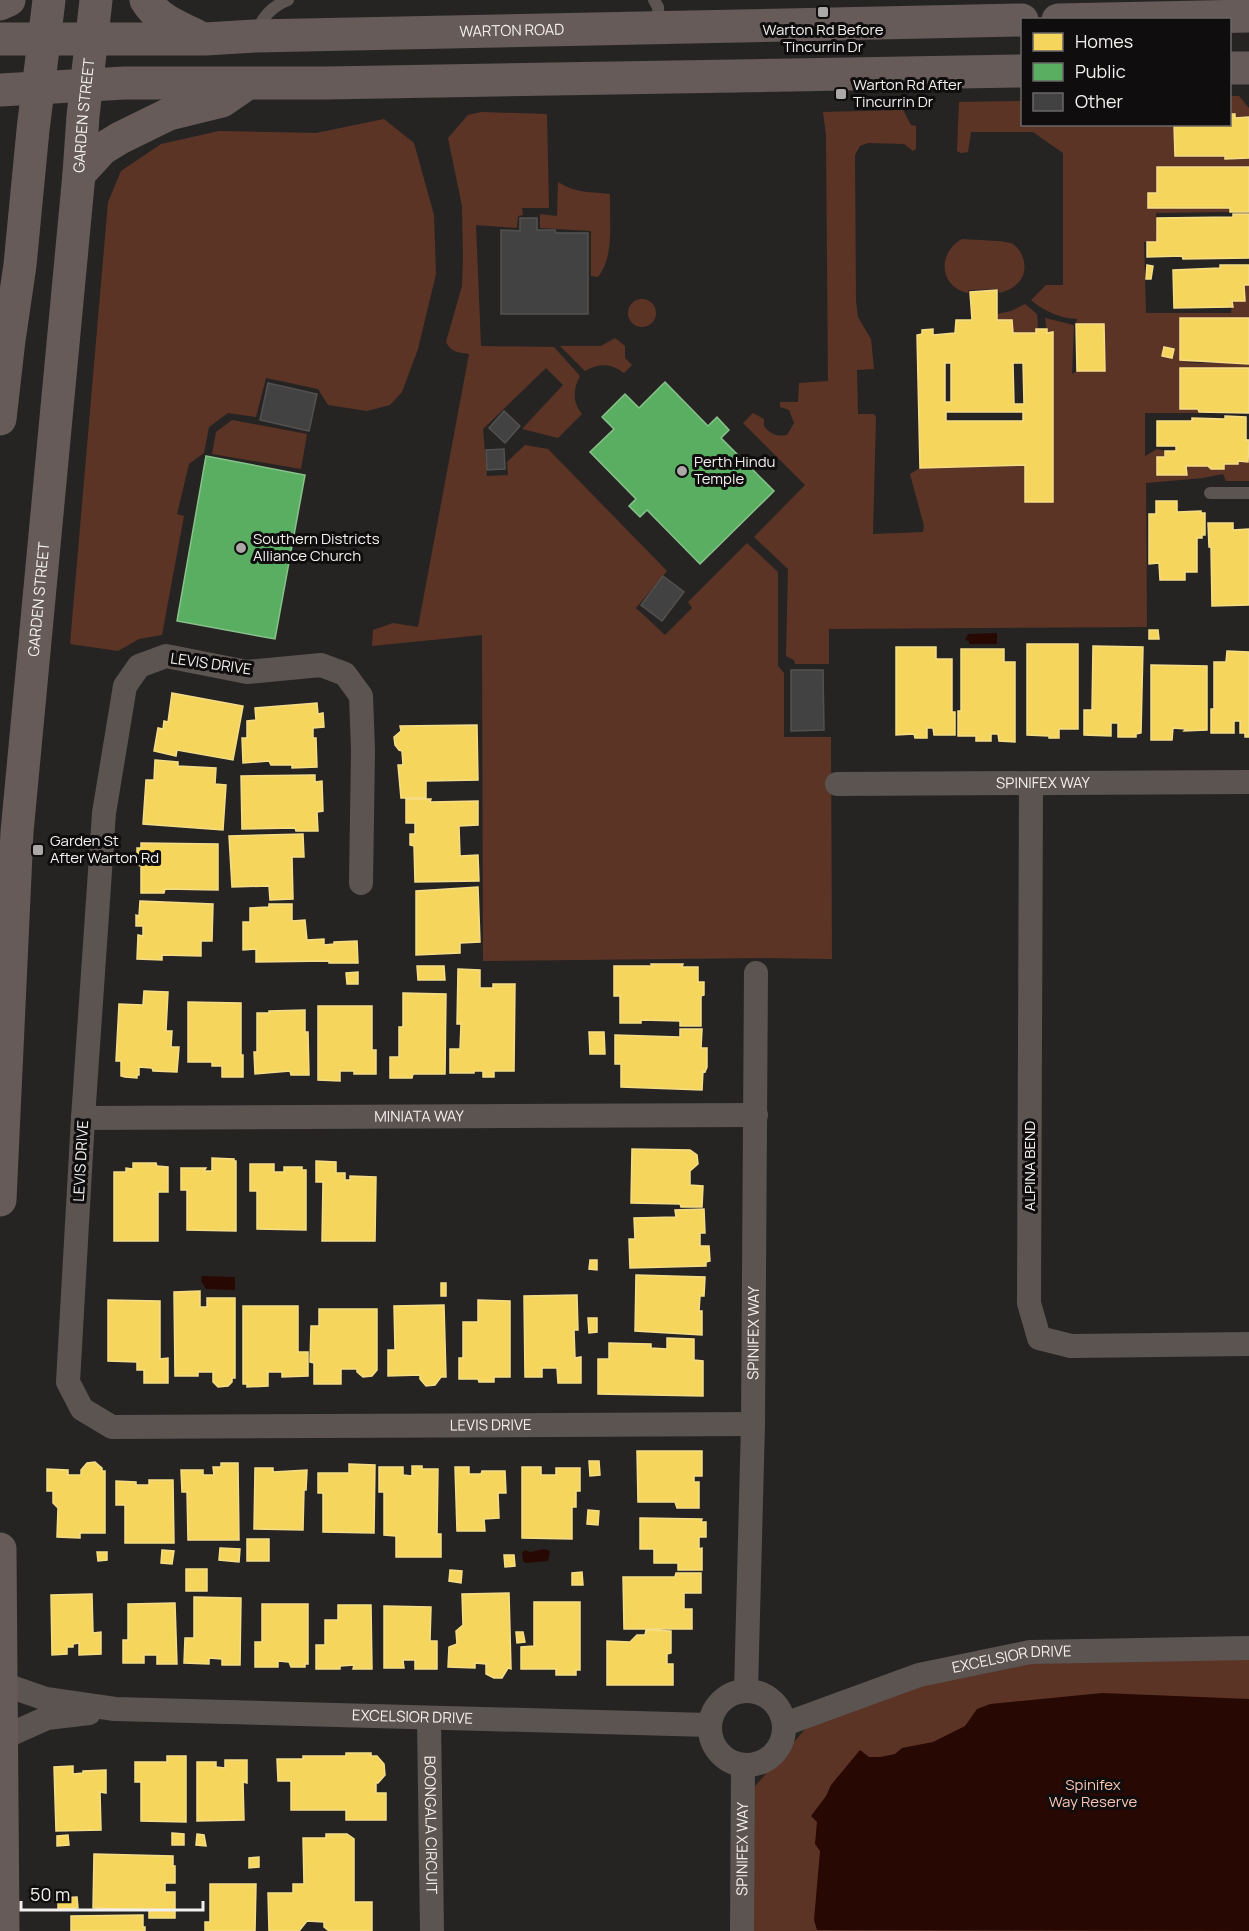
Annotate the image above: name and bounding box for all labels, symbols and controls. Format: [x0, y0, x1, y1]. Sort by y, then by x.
marker: Warton Rd Before Tincurrin Dr [816, 5, 830, 19]
legend [1021, 18, 1231, 126]
street label: WARTON ROAD [459, 19, 564, 42]
place label: Warton Rd Before Tincurrin Dr [763, 19, 884, 57]
text: Homes [1075, 29, 1133, 53]
street label: GARDEN STREET [68, 57, 99, 173]
text: Public [1075, 59, 1126, 83]
place label: Warton Rd After Tincurrin Dr [853, 74, 963, 112]
marker: Warton Rd After Tincurrin Dr [834, 87, 848, 101]
text: Other [1075, 89, 1123, 113]
place label: Perth Hindu Temple [694, 451, 776, 489]
marker: Perth Hindu Temple [675, 464, 689, 478]
place label: Southern Districts Alliance Church [253, 528, 380, 566]
street label: GARDEN STREET [23, 541, 54, 658]
marker: Southern Districts Alliance Church [234, 541, 248, 555]
street label: LEVIS DRIVE [169, 647, 253, 680]
street label: SPINIFEX WAY [996, 772, 1091, 793]
place label: Garden St After Warton Rd [50, 830, 159, 868]
marker: Garden St After Warton Rd [31, 843, 45, 857]
street label: MINIATA WAY [374, 1105, 465, 1127]
street label: LEVIS DRIVE [68, 1120, 93, 1202]
street label: ALPINA BEND [1019, 1121, 1040, 1211]
street label: SPINIFEX WAY [742, 1285, 764, 1380]
street label: LEVIS DRIVE [450, 1414, 532, 1435]
street label: EXCELSIOR DRIVE [950, 1640, 1072, 1678]
street label: EXCELSIOR DRIVE [352, 1704, 473, 1729]
street label: BOONGALA CIRCUIT [420, 1756, 442, 1894]
park label: Spinifex Way Reserve [1049, 1774, 1137, 1812]
street label: SPINIFEX WAY [731, 1801, 753, 1896]
scale bar [21, 1874, 202, 1912]
text: 50 m [30, 1882, 70, 1906]

